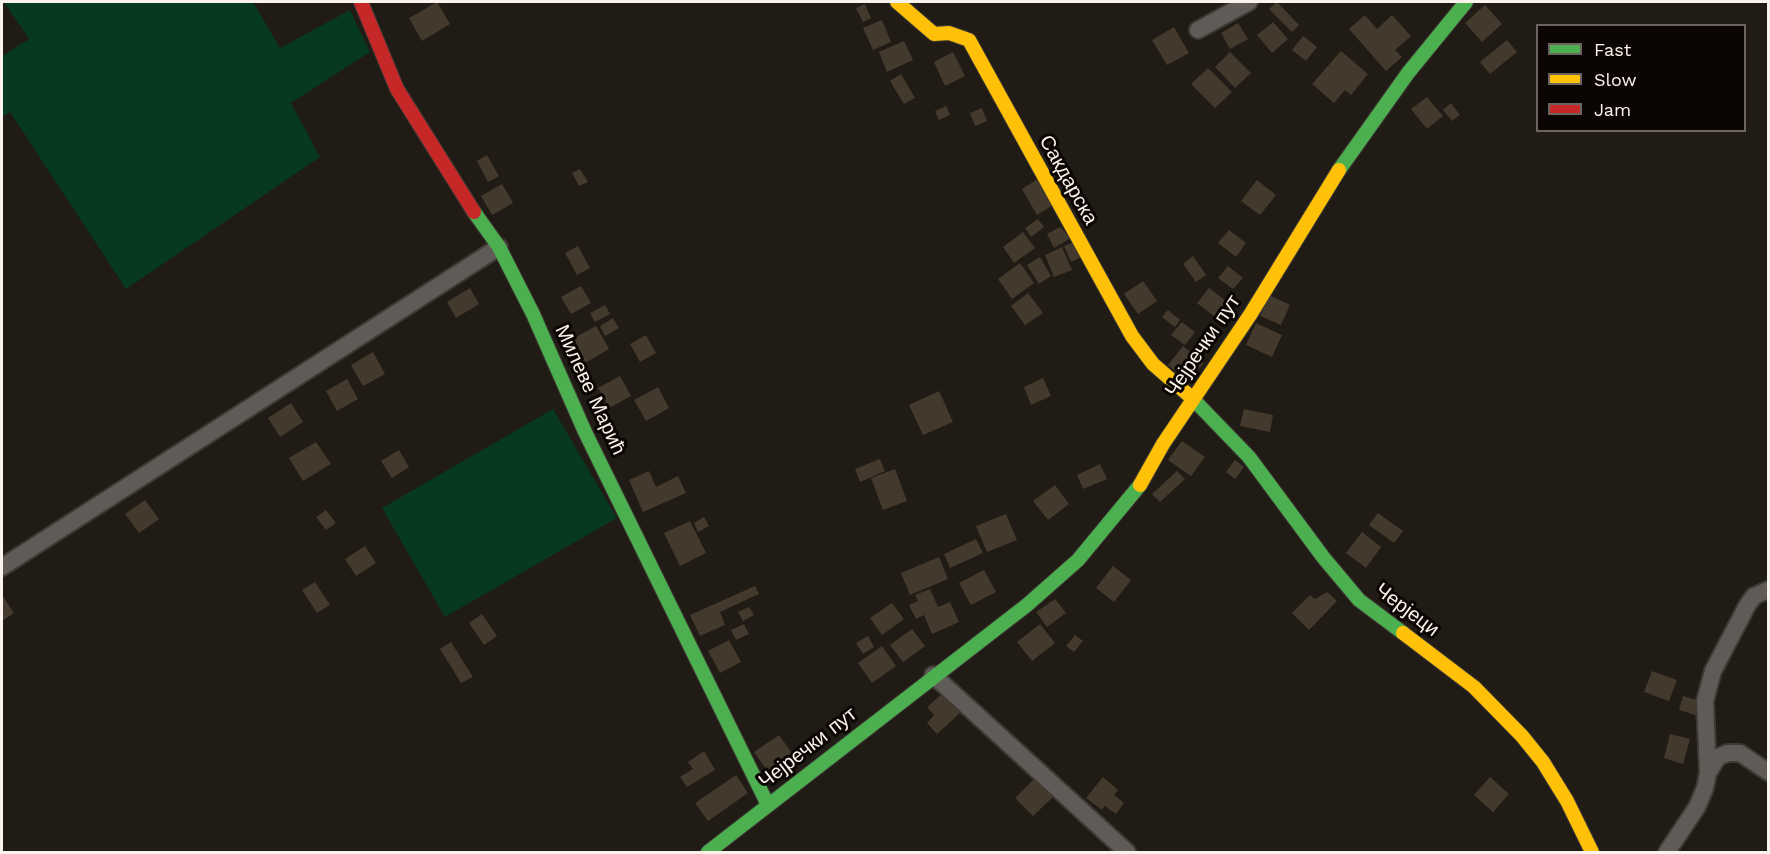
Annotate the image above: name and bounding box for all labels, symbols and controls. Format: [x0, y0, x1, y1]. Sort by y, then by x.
legend [1536, 24, 1746, 132]
text: Fast [1594, 39, 1631, 60]
text: Slow [1594, 69, 1637, 90]
text: Jam [1594, 99, 1631, 120]
street label: Сакдарска [1034, 131, 1102, 229]
street label: Чејречки пут [1160, 291, 1246, 401]
street label: Милеве Мaрић [549, 321, 631, 459]
street label: Черјеци [1370, 578, 1444, 642]
street label: Чејречки пут [754, 702, 862, 794]

